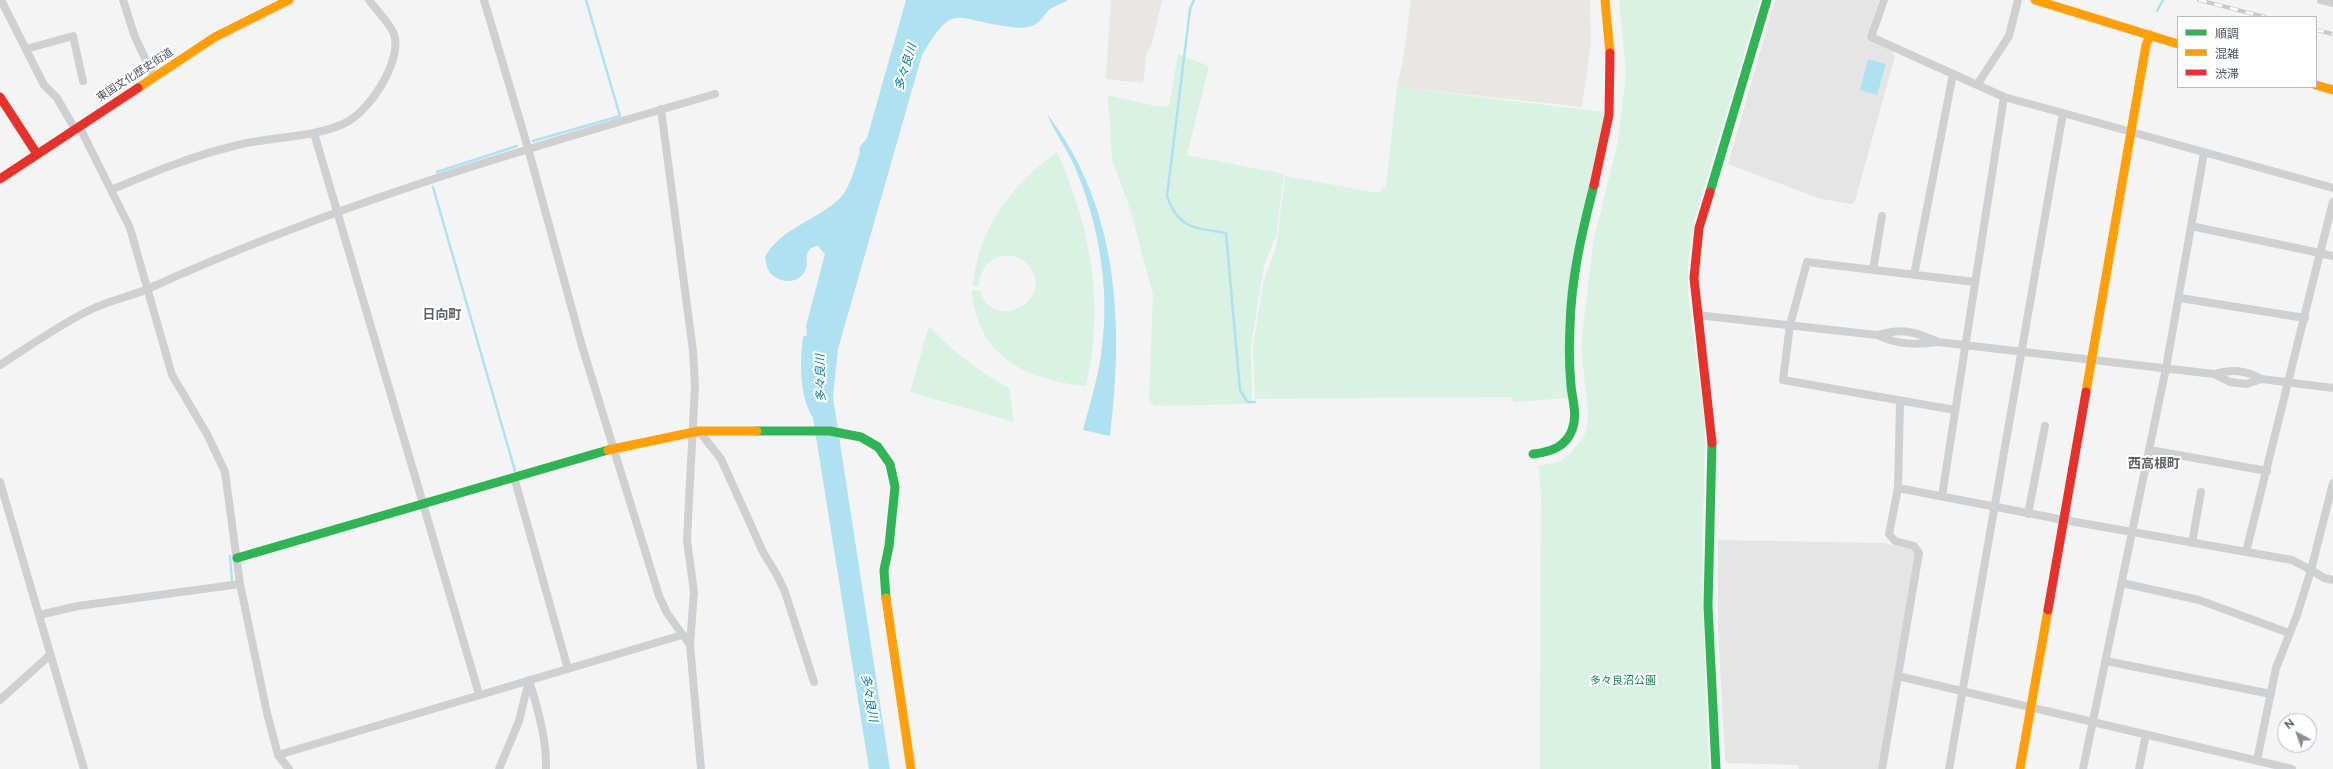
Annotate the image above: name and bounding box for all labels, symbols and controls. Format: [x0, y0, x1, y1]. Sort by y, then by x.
legend [2177, 16, 2317, 88]
text: 順調 [2215, 27, 2239, 41]
water label: 多々良川 [892, 42, 920, 92]
street label: 東国文化歴史街道 [95, 46, 175, 104]
text: 混雑 [2215, 47, 2239, 61]
text: 渋滞 [2215, 67, 2239, 81]
district label: 日向町 [423, 307, 461, 323]
water label: 多々良川 [813, 354, 829, 402]
district label: 西高根町 [2128, 456, 2180, 472]
water label: 多々良川 [858, 673, 880, 723]
park label: 多々良沼公園 [1590, 674, 1656, 688]
north arrow [2277, 713, 2317, 753]
text: N [2282, 716, 2297, 732]

